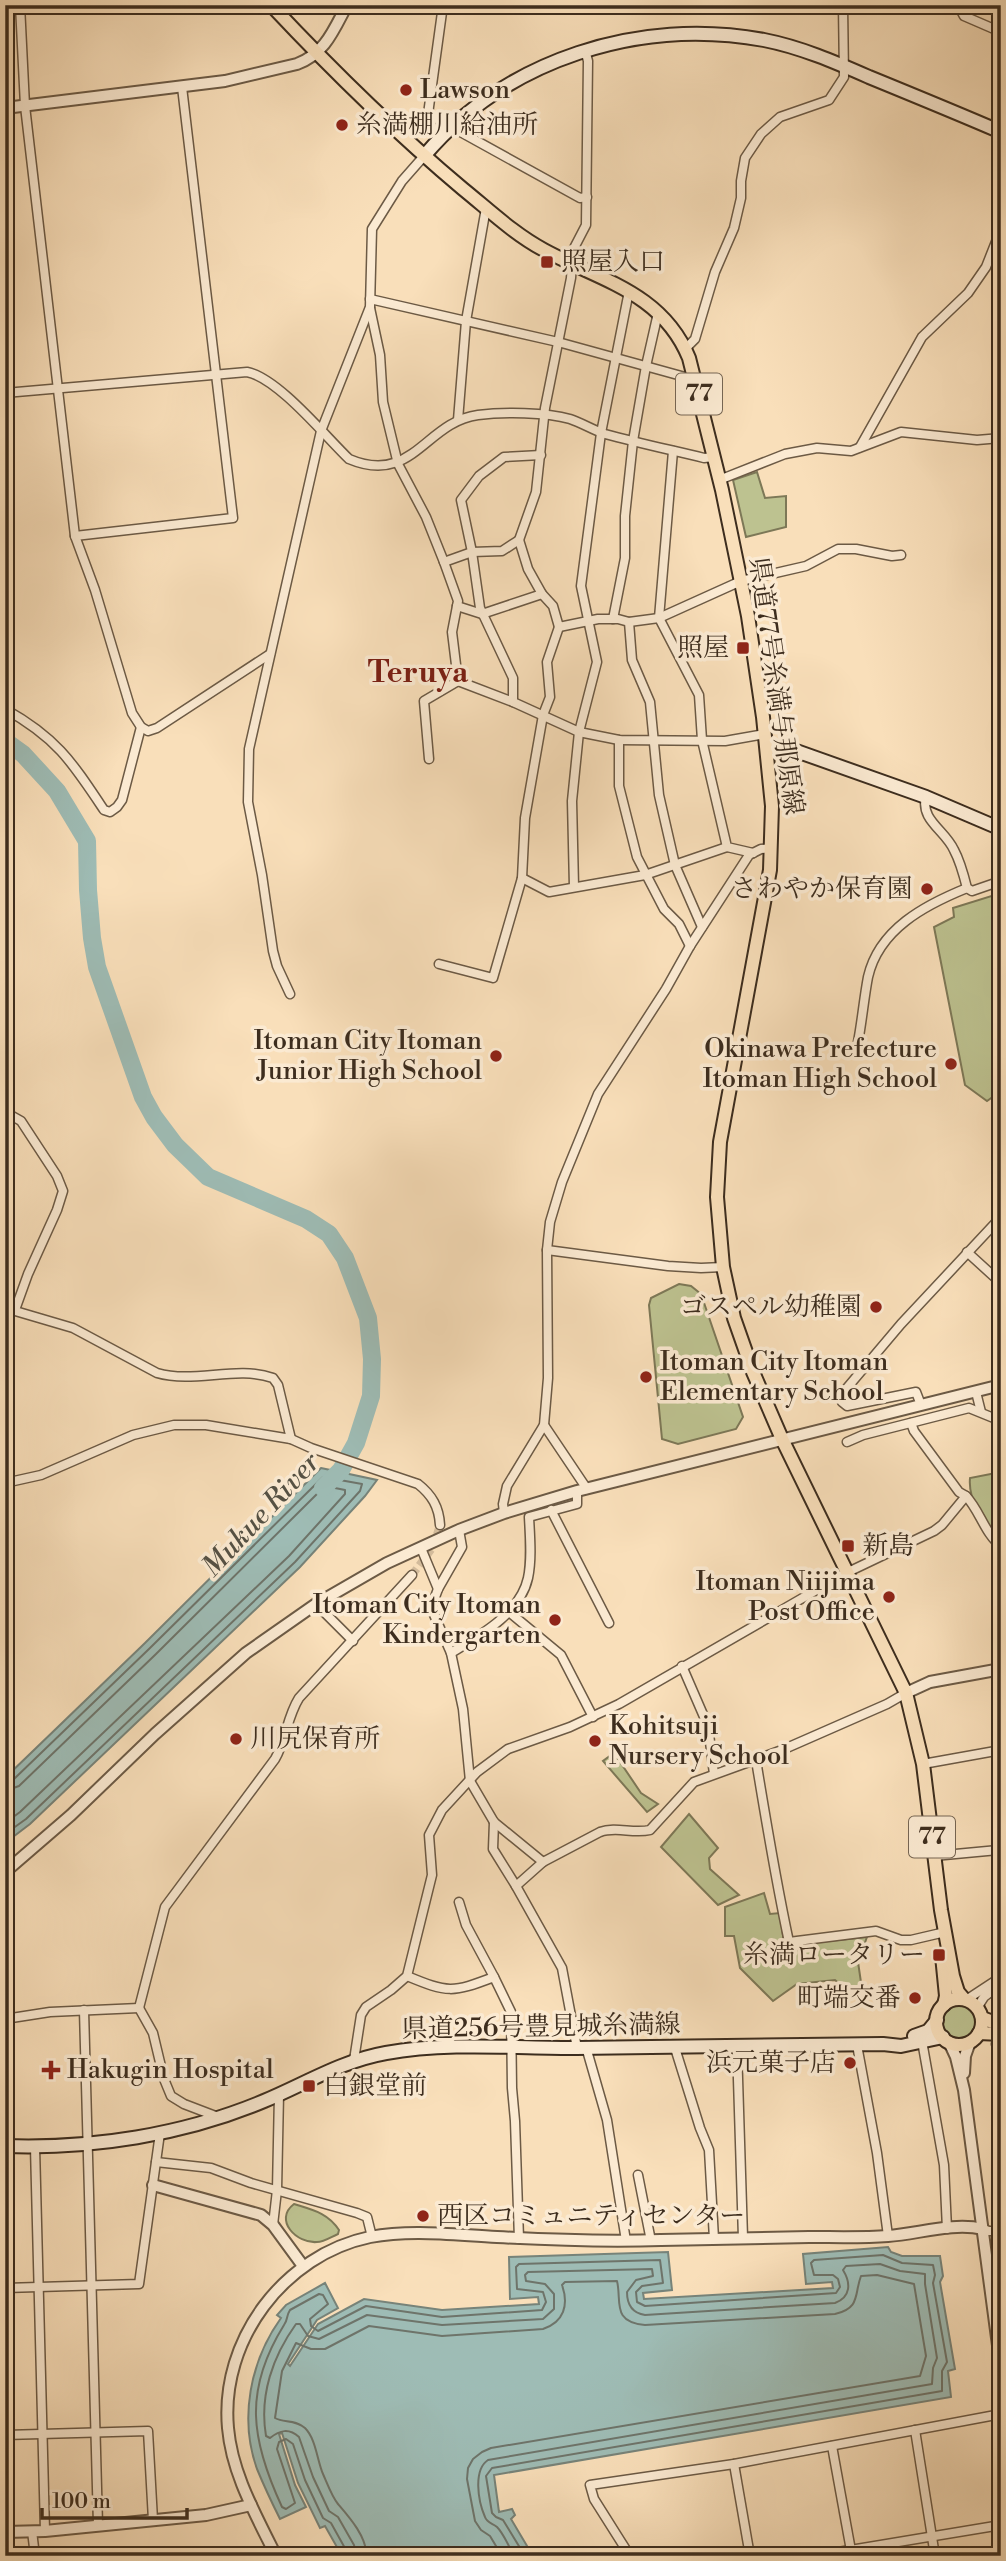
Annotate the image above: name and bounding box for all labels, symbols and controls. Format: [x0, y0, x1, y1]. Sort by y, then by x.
place label: Lawson [420, 74, 510, 106]
marker: Lawson [398, 82, 414, 98]
place label: 糸満棚川給油所 [356, 109, 538, 141]
marker: 糸満棚川給油所 [334, 117, 350, 133]
place label: 照屋入口 [561, 246, 665, 278]
marker: 照屋入口 [539, 254, 555, 270]
road number: 77 [676, 374, 722, 414]
street label: 県道77号糸満与那原線 [742, 555, 810, 817]
place label: 照屋 [677, 632, 729, 664]
marker: 照屋 [735, 640, 751, 656]
district label: Teruya [368, 654, 469, 692]
place label: さわやか保育園 [731, 873, 913, 905]
marker: さわやか保育園 [919, 881, 935, 897]
place label: Itoman City Itoman Junior High School [254, 1025, 482, 1087]
place label: Okinawa Prefecture Itoman High School [703, 1033, 937, 1095]
marker: Itoman City Itoman Junior High School [488, 1048, 504, 1064]
marker: Okinawa Prefecture Itoman High School [943, 1056, 959, 1072]
place label: ゴスペル幼稚園 [680, 1291, 862, 1323]
marker: ゴスペル幼稚園 [868, 1299, 884, 1315]
place label: Itoman City Itoman Elementary School [660, 1346, 888, 1408]
marker: Itoman City Itoman Elementary School [638, 1369, 654, 1385]
water label: Mukue River [195, 1445, 328, 1584]
place label: 新島 [862, 1530, 914, 1562]
marker: 新島 [840, 1538, 856, 1554]
place label: Itoman Niijima Post Office [696, 1566, 876, 1628]
place label: Itoman City Itoman Kindergarten [313, 1589, 541, 1651]
marker: Itoman Niijima Post Office [881, 1589, 897, 1605]
marker: Itoman City Itoman Kindergarten [547, 1612, 563, 1628]
place label: Kohitsuji Nursery School [609, 1710, 789, 1772]
place label: 川尻保育所 [250, 1723, 380, 1755]
marker: 川尻保育所 [228, 1731, 244, 1747]
marker: Kohitsuji Nursery School [587, 1733, 603, 1749]
road number: 77 [909, 1816, 955, 1858]
place label: 糸満ロータリー [743, 1939, 925, 1971]
marker: 糸満ロータリー [931, 1947, 947, 1963]
place label: 町端交番 [797, 1982, 901, 2014]
marker: 町端交番 [907, 1990, 923, 2006]
street label: 県道256号豊見城糸満線 [401, 2009, 681, 2045]
place label: 浜元菓子店 [706, 2047, 836, 2079]
place label: Hakugin Hospital [67, 2054, 274, 2086]
marker: 浜元菓子店 [842, 2055, 858, 2071]
marker: Hakugin Hospital [41, 2060, 61, 2080]
place label: 白銀堂前 [323, 2070, 427, 2102]
marker: 白銀堂前 [301, 2078, 317, 2094]
place label: 西区コミュニティセンター [437, 2200, 745, 2232]
marker: 西区コミュニティセンター [415, 2208, 431, 2224]
scale bar [42, 2477, 187, 2521]
text: 100 m [52, 2489, 111, 2515]

